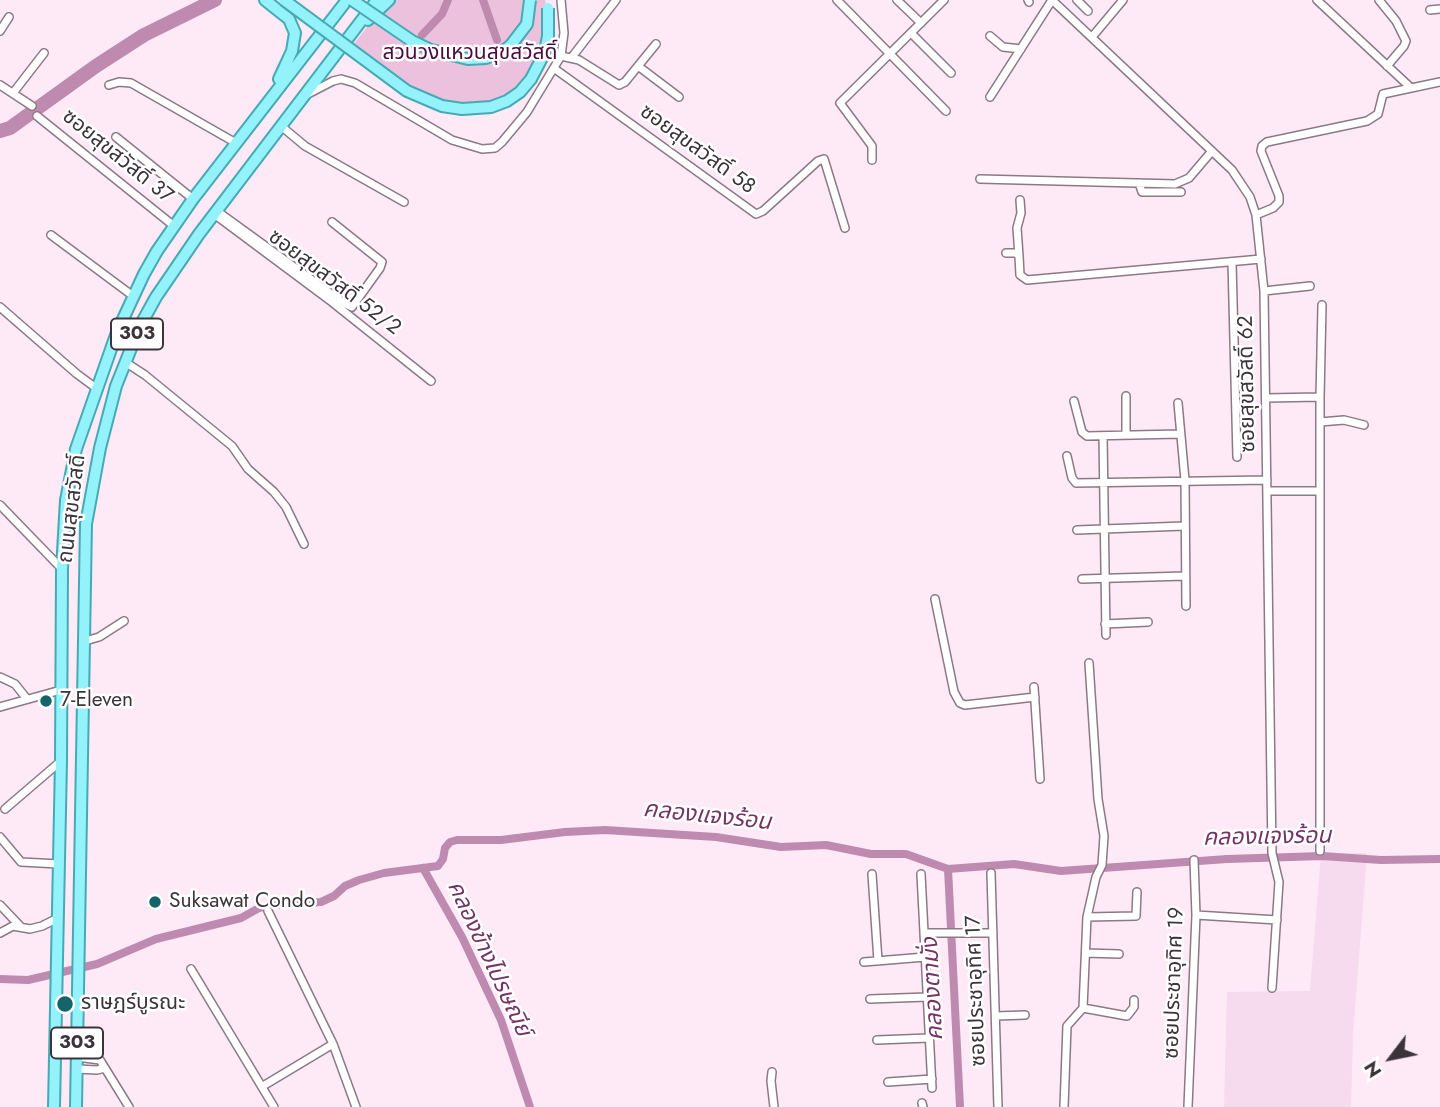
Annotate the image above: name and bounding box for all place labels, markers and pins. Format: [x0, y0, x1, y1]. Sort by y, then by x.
place label: 7-Eleven [60, 688, 133, 714]
marker: 7-Eleven [38, 693, 54, 709]
place label: Suksawat Condo [169, 889, 315, 915]
marker: Suksawat Condo [147, 894, 163, 910]
place label: ราษฎร์บูรณะ [81, 991, 185, 1017]
marker: ราษฎร์บูรณะ [55, 994, 75, 1014]

